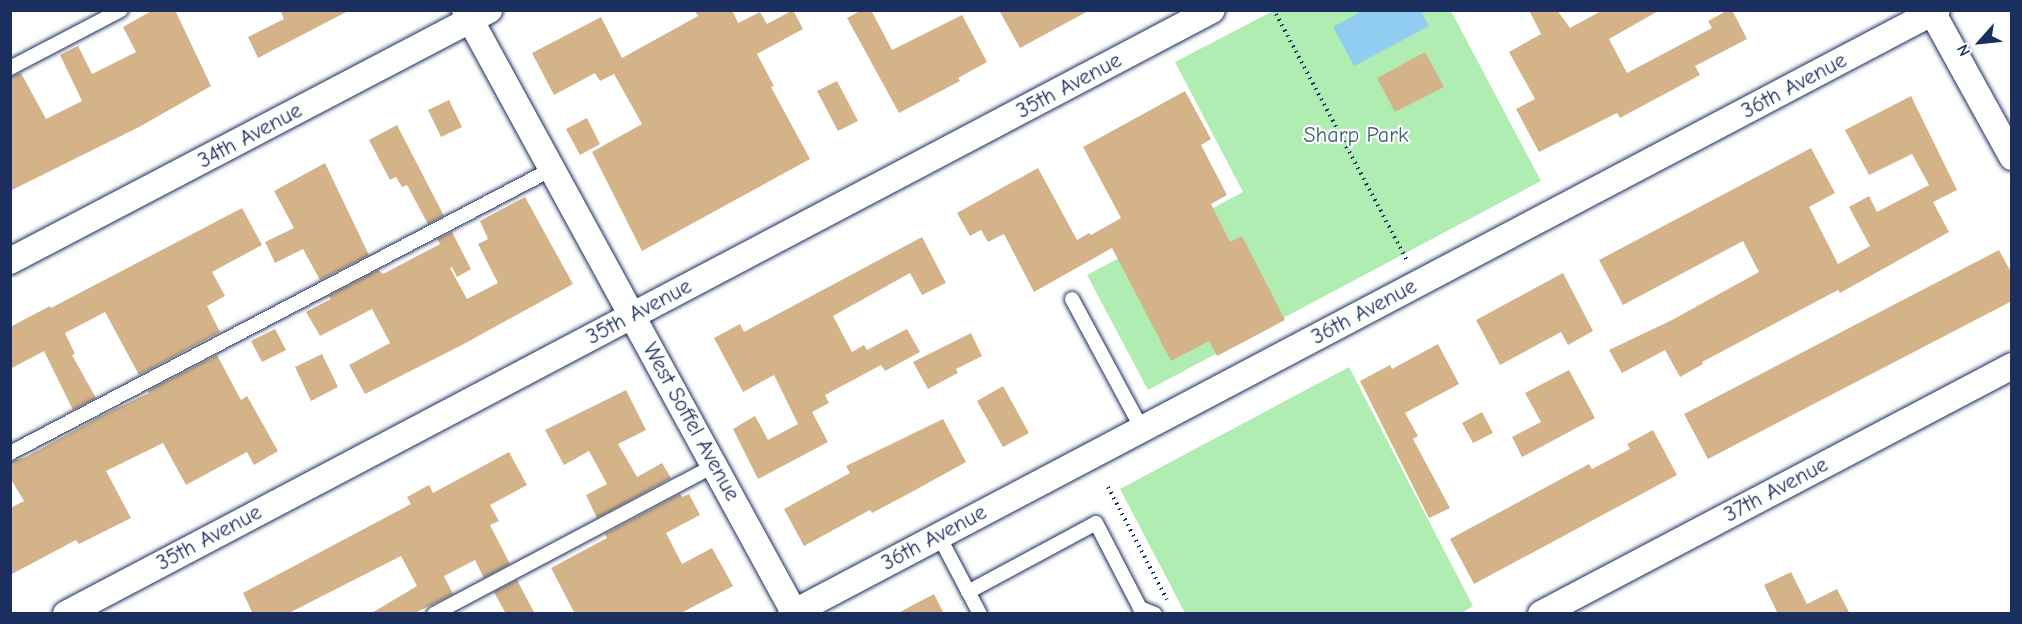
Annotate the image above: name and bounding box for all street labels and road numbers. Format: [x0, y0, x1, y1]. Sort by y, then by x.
street label: 35th Avenue [1012, 47, 1126, 125]
street label: 36th Avenue [1737, 47, 1851, 125]
street label: 34th Avenue [193, 98, 307, 174]
street label: 35th Avenue [582, 273, 696, 351]
street label: 36th Avenue [1307, 273, 1421, 351]
street label: West Soffel Avenue [637, 338, 745, 506]
street label: 37th Avenue [1719, 452, 1833, 528]
street label: 35th Avenue [152, 499, 266, 577]
street label: 36th Avenue [877, 499, 991, 577]

